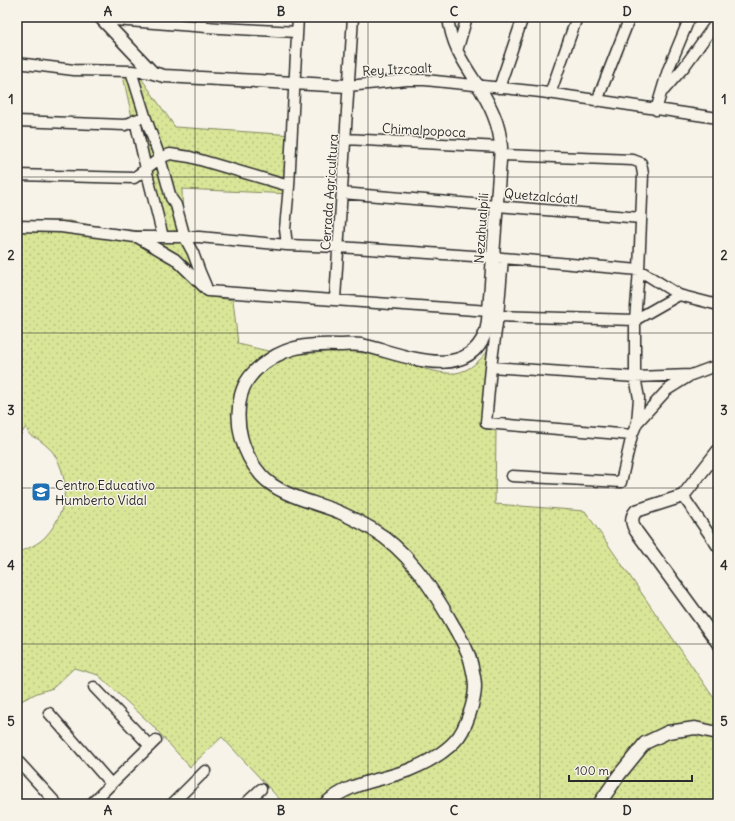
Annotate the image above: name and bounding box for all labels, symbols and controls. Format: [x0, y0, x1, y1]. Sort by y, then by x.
text: A [104, 3, 113, 20]
text: B [277, 3, 286, 20]
text: C [450, 3, 459, 20]
text: D [622, 3, 632, 20]
street label: Rey Itzcoalt [362, 59, 433, 80]
text: 1 [8, 91, 14, 108]
text: 1 [721, 91, 727, 108]
street label: Chimalpopoca [382, 120, 466, 141]
street label: Cerrada Agricultura [317, 133, 342, 251]
street label: Quetzalcóatl [504, 185, 578, 208]
street label: Nezahualpili [471, 192, 492, 264]
text: 2 [7, 247, 15, 264]
text: 2 [720, 247, 728, 264]
text: 3 [7, 402, 15, 419]
text: 3 [720, 402, 728, 419]
place label: Centro Educativo Humberto Vidal [55, 477, 155, 509]
school or university icon: Centro Educativo Humberto Vidal [30, 481, 52, 503]
text: 4 [7, 557, 15, 574]
text: 4 [720, 557, 728, 574]
text: 5 [7, 713, 15, 730]
text: 5 [720, 713, 728, 730]
scale bar [569, 757, 692, 783]
text: 100 m [575, 763, 609, 778]
text: A [104, 802, 113, 819]
text: B [277, 802, 286, 819]
text: C [450, 802, 459, 819]
text: D [622, 802, 632, 819]

